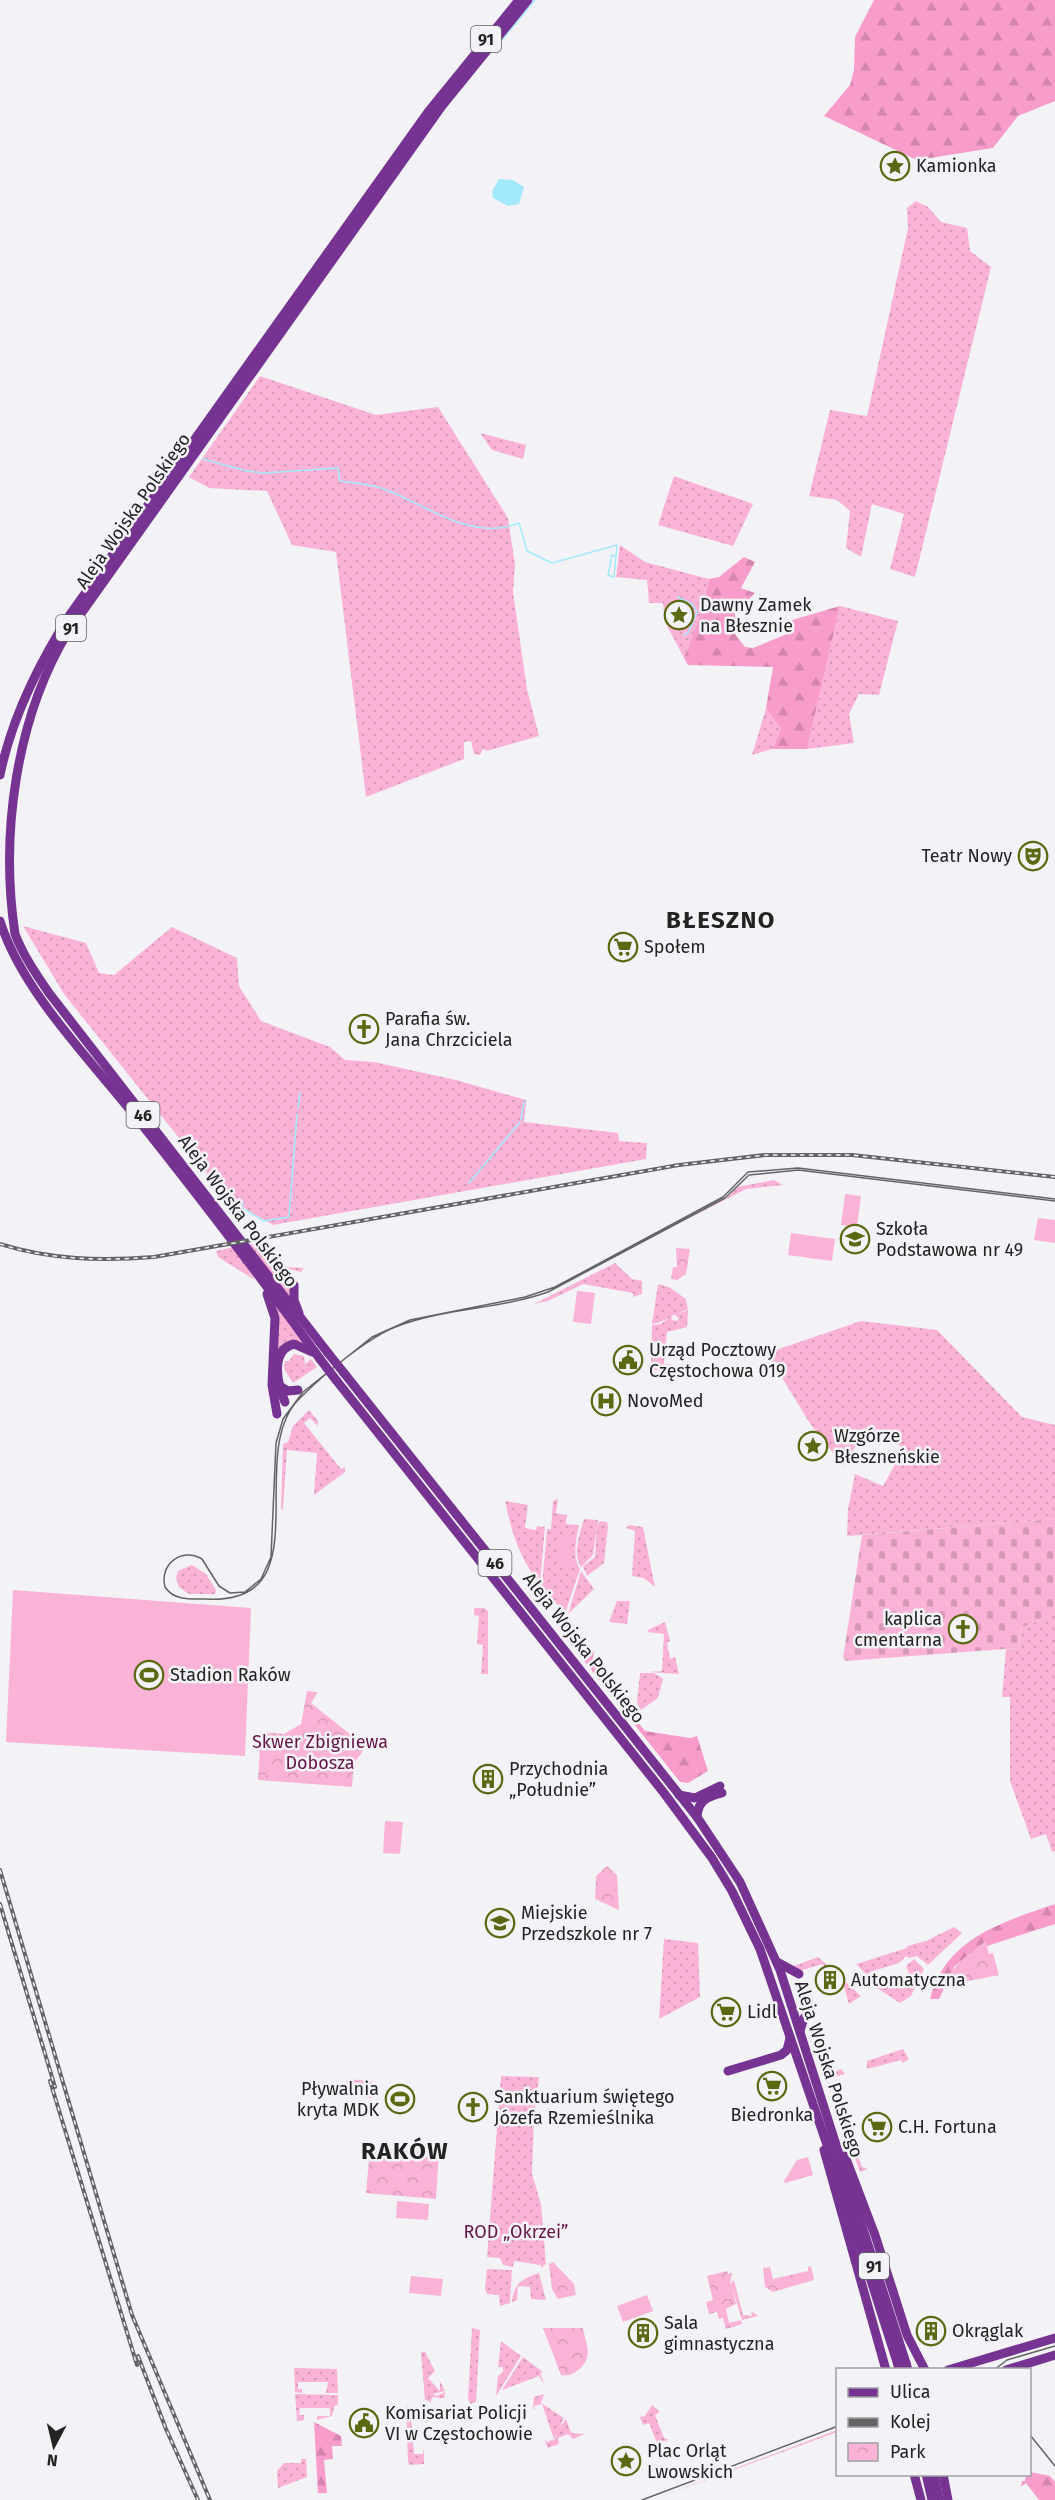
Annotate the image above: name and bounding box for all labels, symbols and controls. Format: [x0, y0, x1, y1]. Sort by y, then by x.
road number: 91 [471, 26, 501, 52]
place icon: Kamionka [879, 150, 911, 182]
place label: Kamionka [916, 155, 997, 177]
street label: Aleja Wojska Polskiego [71, 429, 195, 593]
place label: Dawny Zamek na Błesznie [700, 594, 812, 637]
place icon: Dawny Zamek na Błesznie [663, 599, 695, 631]
road number: 91 [56, 615, 86, 641]
theatre icon: Teatr Nowy [1017, 840, 1049, 872]
place label: Teatr Nowy [921, 845, 1012, 867]
district label: BŁESZNO [666, 906, 776, 934]
supermarket icon: Społem [607, 931, 639, 963]
place label: Społem [644, 936, 706, 958]
place label: Parafia św. Jana Chrzciciela [385, 1008, 513, 1051]
church icon: Parafia św. Jana Chrzciciela [348, 1013, 380, 1045]
road number: 46 [126, 1102, 160, 1128]
street label: Aleja Wojska Polskiego [174, 1131, 302, 1291]
place label: Szkoła Podstawowa nr 49 [876, 1218, 1023, 1261]
school or university icon: Szkoła Podstawowa nr 49 [839, 1223, 871, 1255]
place label: Urząd Pocztowy Częstochowa 019 [649, 1339, 785, 1382]
public building icon: Urząd Pocztowy Częstochowa 019 [612, 1344, 644, 1376]
hospital icon: NovoMed [590, 1385, 622, 1417]
place label: NovoMed [627, 1390, 704, 1412]
place label: Wzgórze Błeszneńskie [834, 1425, 940, 1468]
place icon: Wzgórze Błeszneńskie [797, 1430, 829, 1462]
road number: 46 [478, 1550, 512, 1576]
street label: Aleja Wojska Polskiego [518, 1568, 650, 1728]
place label: kaplica cmentarna [854, 1608, 942, 1651]
church icon: kaplica cmentarna [947, 1613, 979, 1645]
sports icon: Stadion Raków [133, 1659, 165, 1691]
place label: Stadion Raków [170, 1664, 291, 1686]
park label: Skwer Zbigniewa Dobosza [252, 1731, 388, 1774]
place label: Przychodnia „Południe” [509, 1758, 608, 1801]
building icon: Przychodnia „Południe” [472, 1763, 504, 1795]
place label: Miejskie Przedszkole nr 7 [521, 1902, 652, 1945]
school or university icon: Miejskie Przedszkole nr 7 [484, 1907, 516, 1939]
building icon: Automatyczna [814, 1964, 846, 1996]
place label: Automatyczna [851, 1969, 966, 1991]
street label: Aleja Wojska Polskiego [790, 1978, 868, 2160]
supermarket icon: Lidl [710, 1996, 742, 2028]
place label: Lidl [747, 2001, 777, 2023]
supermarket icon: Biedronka [756, 2070, 788, 2102]
place label: Pływalnia kryta MDK [297, 2078, 379, 2121]
sports icon: Pływalnia kryta MDK [384, 2083, 416, 2115]
place label: Sanktuarium świętego Józefa Rzemieślnika [494, 2086, 675, 2129]
church icon: Sanktuarium świętego Józefa Rzemieślnika [457, 2091, 489, 2123]
place label: Biedronka [731, 2104, 813, 2126]
supermarket icon: C.H. Fortuna [861, 2111, 893, 2143]
place label: C.H. Fortuna [898, 2116, 997, 2138]
district label: RAKÓW [361, 2137, 449, 2165]
park label: ROD „Okrzei” [464, 2221, 568, 2243]
road number: 91 [859, 2253, 889, 2279]
place label: Sala gimnastyczna [664, 2312, 774, 2355]
building icon: Okrąglak [915, 2315, 947, 2347]
building icon: Sala gimnastyczna [627, 2317, 659, 2349]
place label: Okrąglak [952, 2320, 1024, 2342]
legend [836, 2368, 1031, 2476]
text: Ulica [890, 2381, 930, 2403]
place label: Komisariat Policji VI w Częstochowie [385, 2402, 533, 2445]
public building icon: Komisariat Policji VI w Częstochowie [348, 2407, 380, 2439]
text: Kolej [890, 2411, 931, 2433]
north arrow [24, 2416, 84, 2476]
place label: Plac Orląt Lwowskich [647, 2440, 733, 2483]
text: Park [890, 2441, 926, 2463]
place icon: Plac Orląt Lwowskich [610, 2445, 642, 2477]
text: N [46, 2450, 59, 2470]

